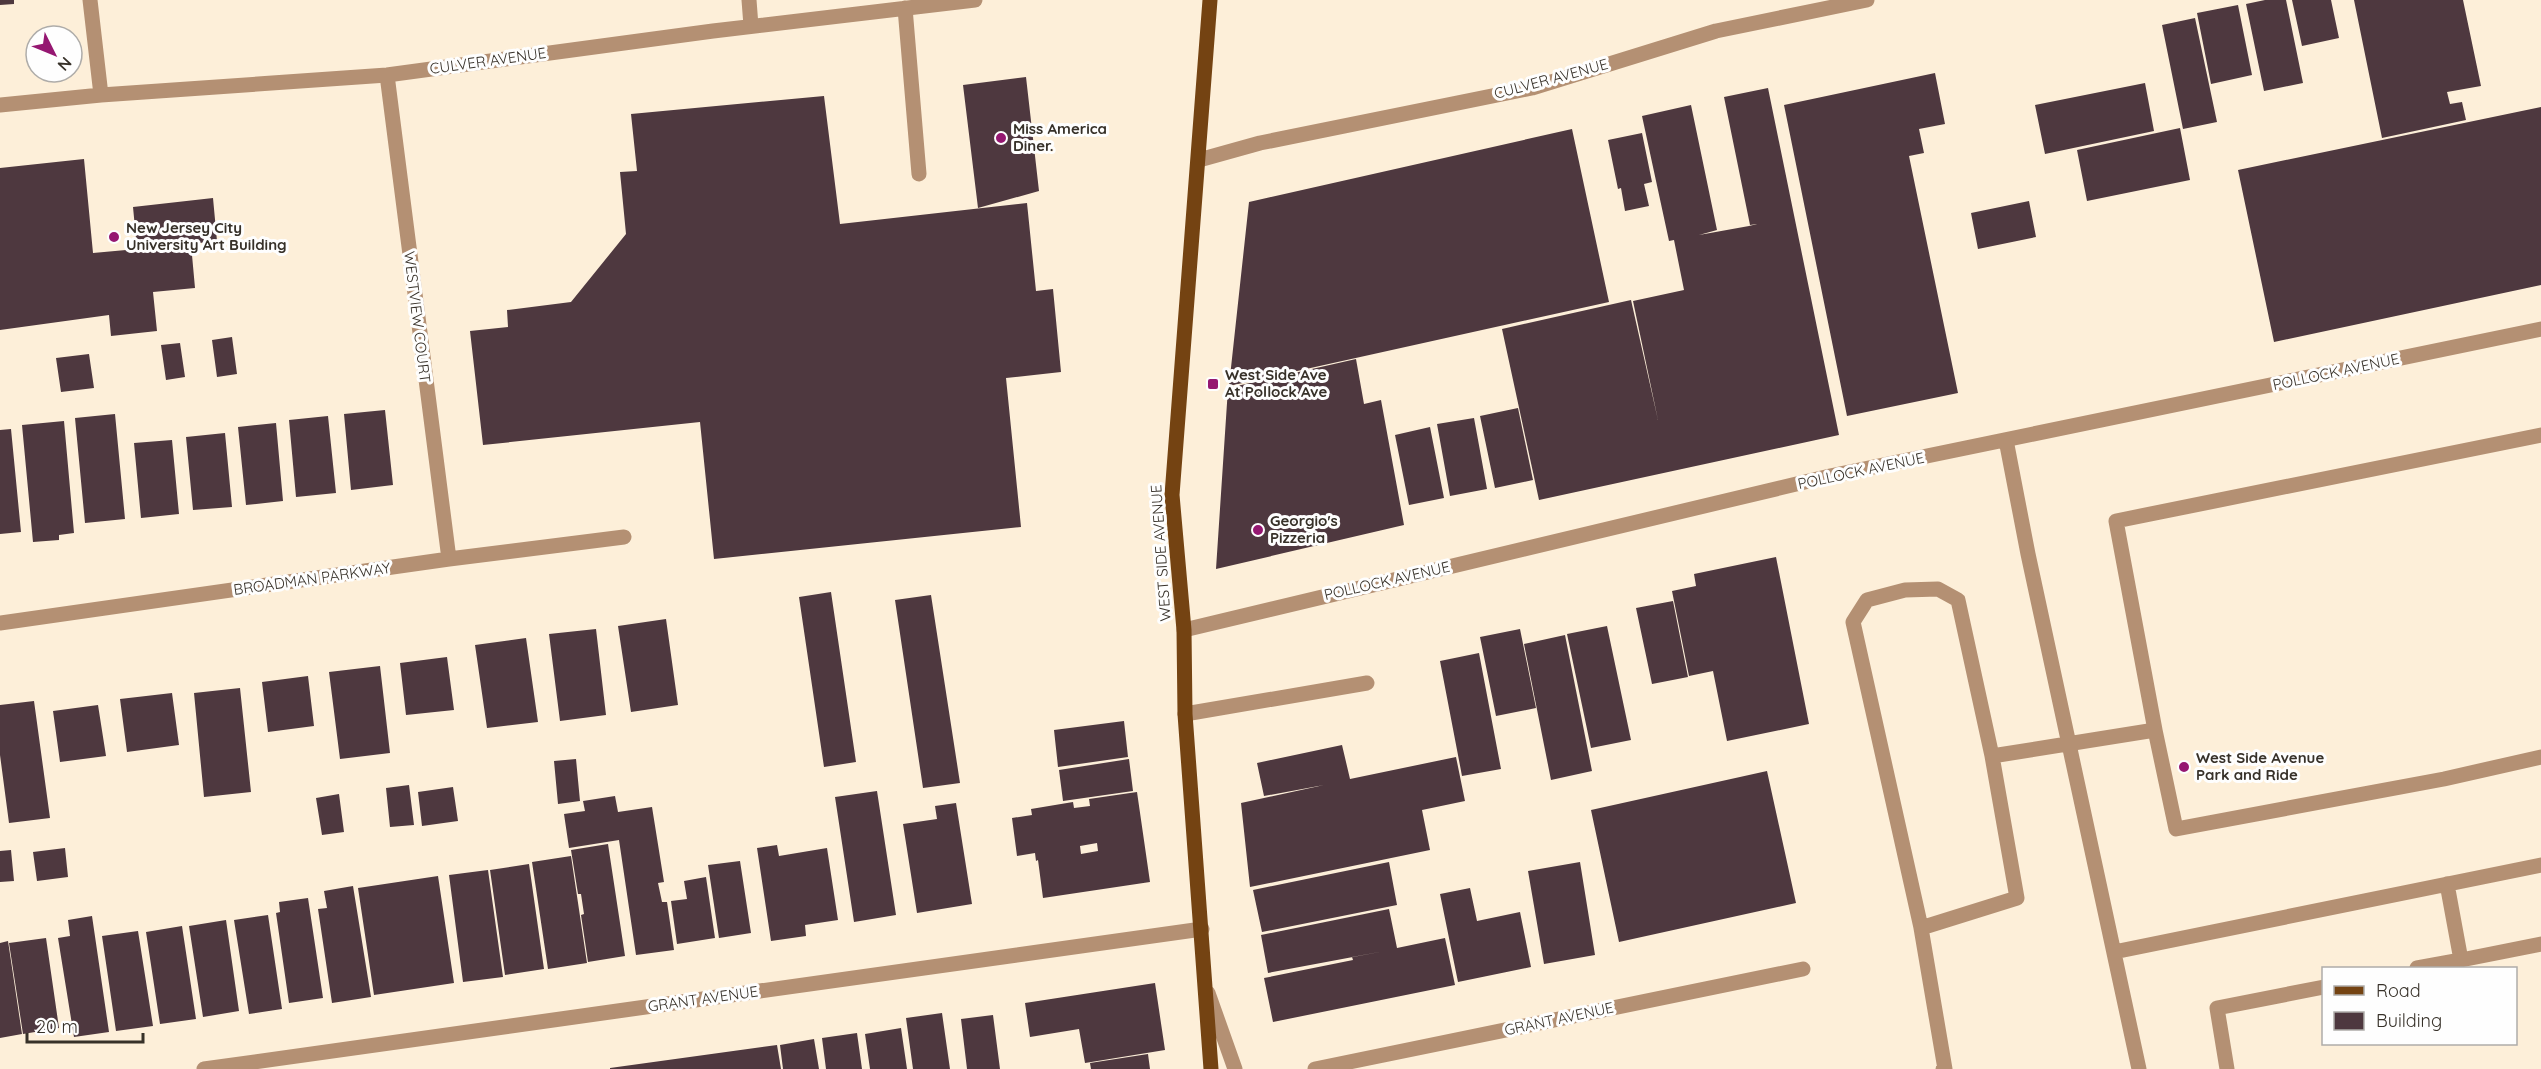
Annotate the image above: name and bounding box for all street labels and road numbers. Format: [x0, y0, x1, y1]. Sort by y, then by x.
street label: CULVER AVENUE [429, 43, 547, 78]
street label: CULVER AVENUE [1492, 54, 1610, 103]
street label: WESTVIEW COURT [400, 250, 435, 384]
street label: POLLOCK AVENUE [2271, 349, 2401, 394]
street label: POLLOCK AVENUE [1796, 448, 1926, 493]
street label: WEST SIDE AVENUE [1146, 484, 1175, 622]
street label: POLLOCK AVENUE [1322, 557, 1452, 604]
street label: BROADMAN PARKWAY [232, 558, 392, 599]
street label: GRANT AVENUE [647, 981, 759, 1016]
street label: GRANT AVENUE [1503, 998, 1615, 1039]

